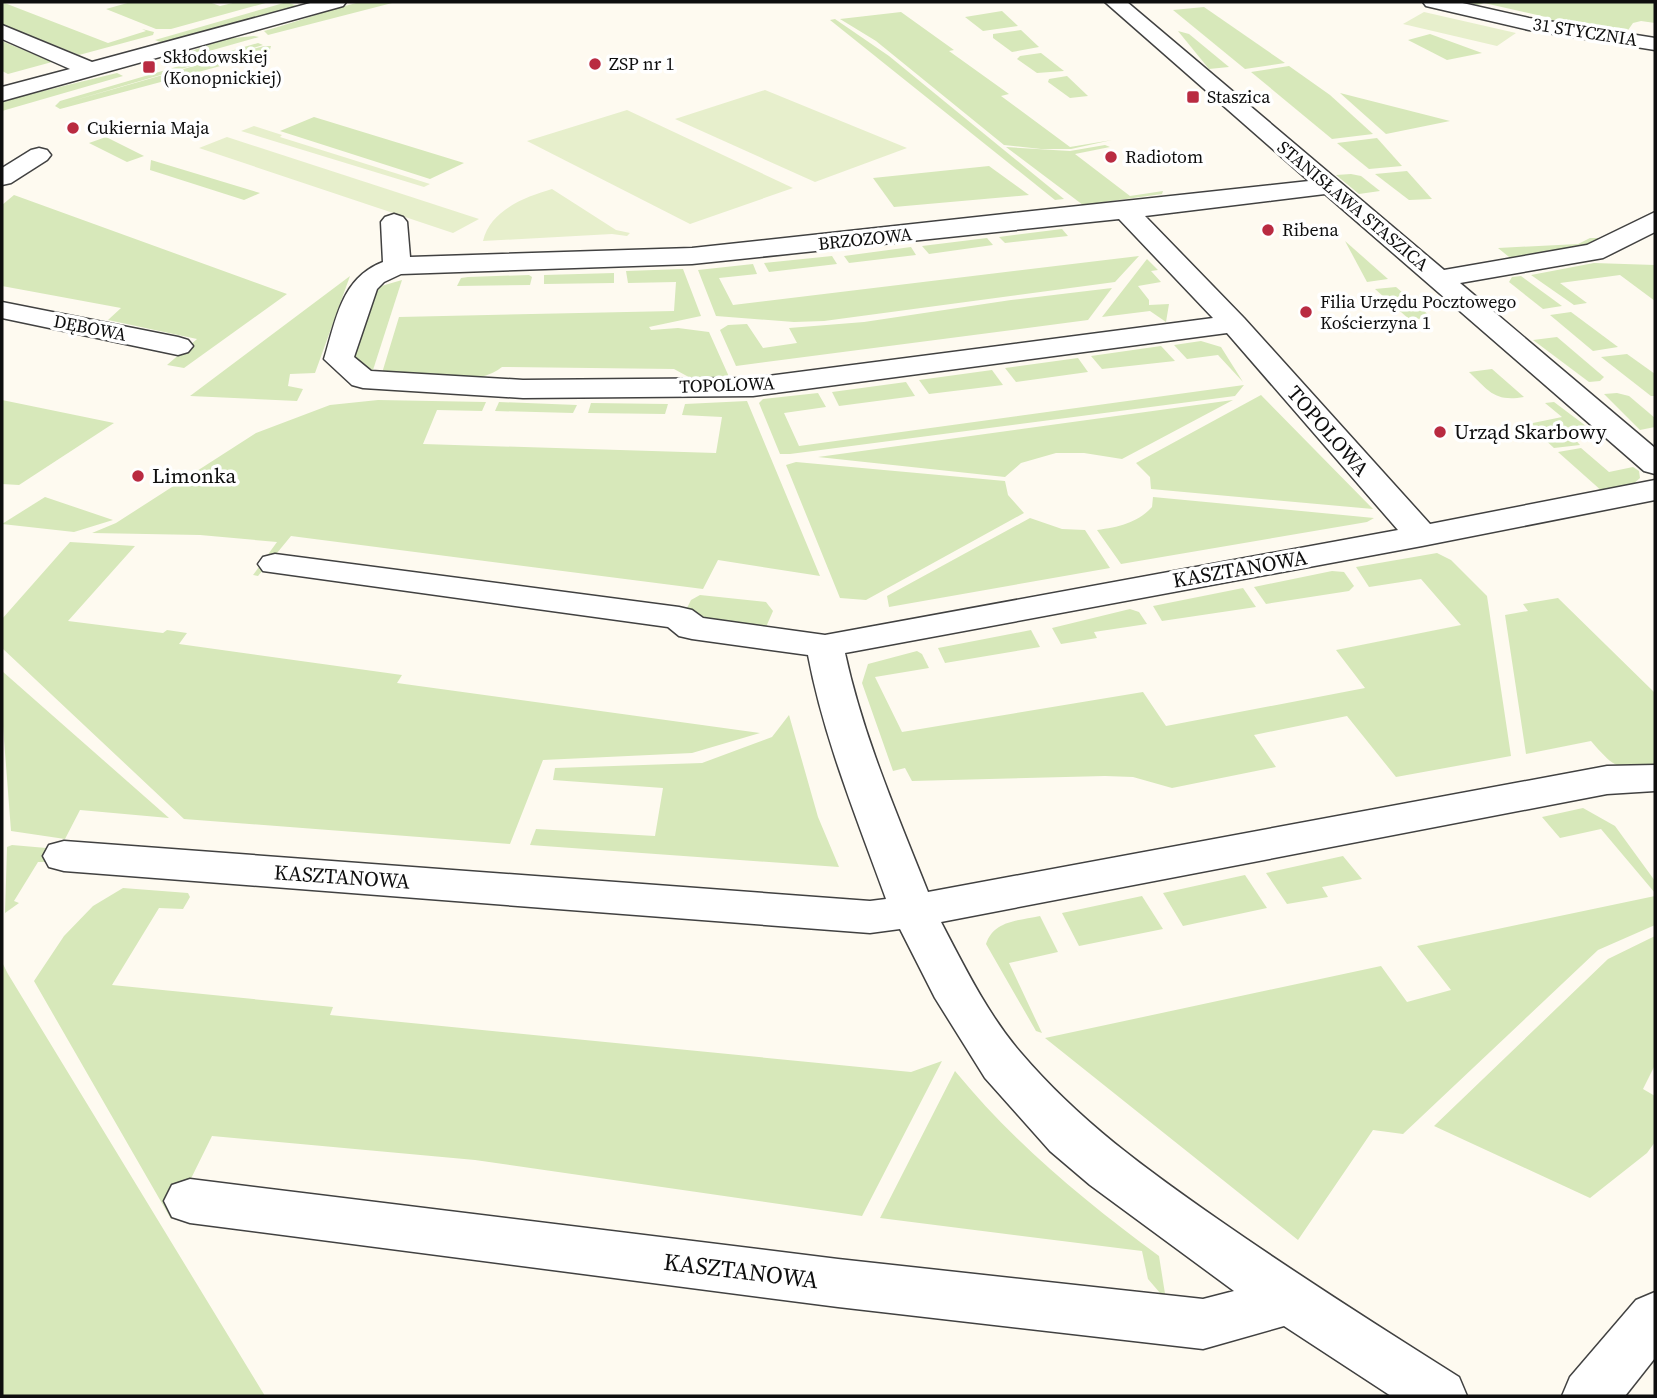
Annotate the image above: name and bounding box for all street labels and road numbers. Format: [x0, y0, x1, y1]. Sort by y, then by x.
street label: 31 STYCZNIA [1531, 11, 1639, 52]
street label: STANISŁAWA STASZICA [1272, 135, 1434, 277]
street label: BRZOZOWA [817, 221, 913, 256]
street label: DĘBOWA [52, 308, 129, 347]
street label: TOPOLOWA [679, 370, 775, 399]
street label: TOPOLOWA [1281, 379, 1376, 482]
street label: KASZTANOWA [1170, 542, 1310, 595]
street label: KASZTANOWA [273, 857, 411, 896]
street label: KASZTANOWA [662, 1245, 820, 1296]

